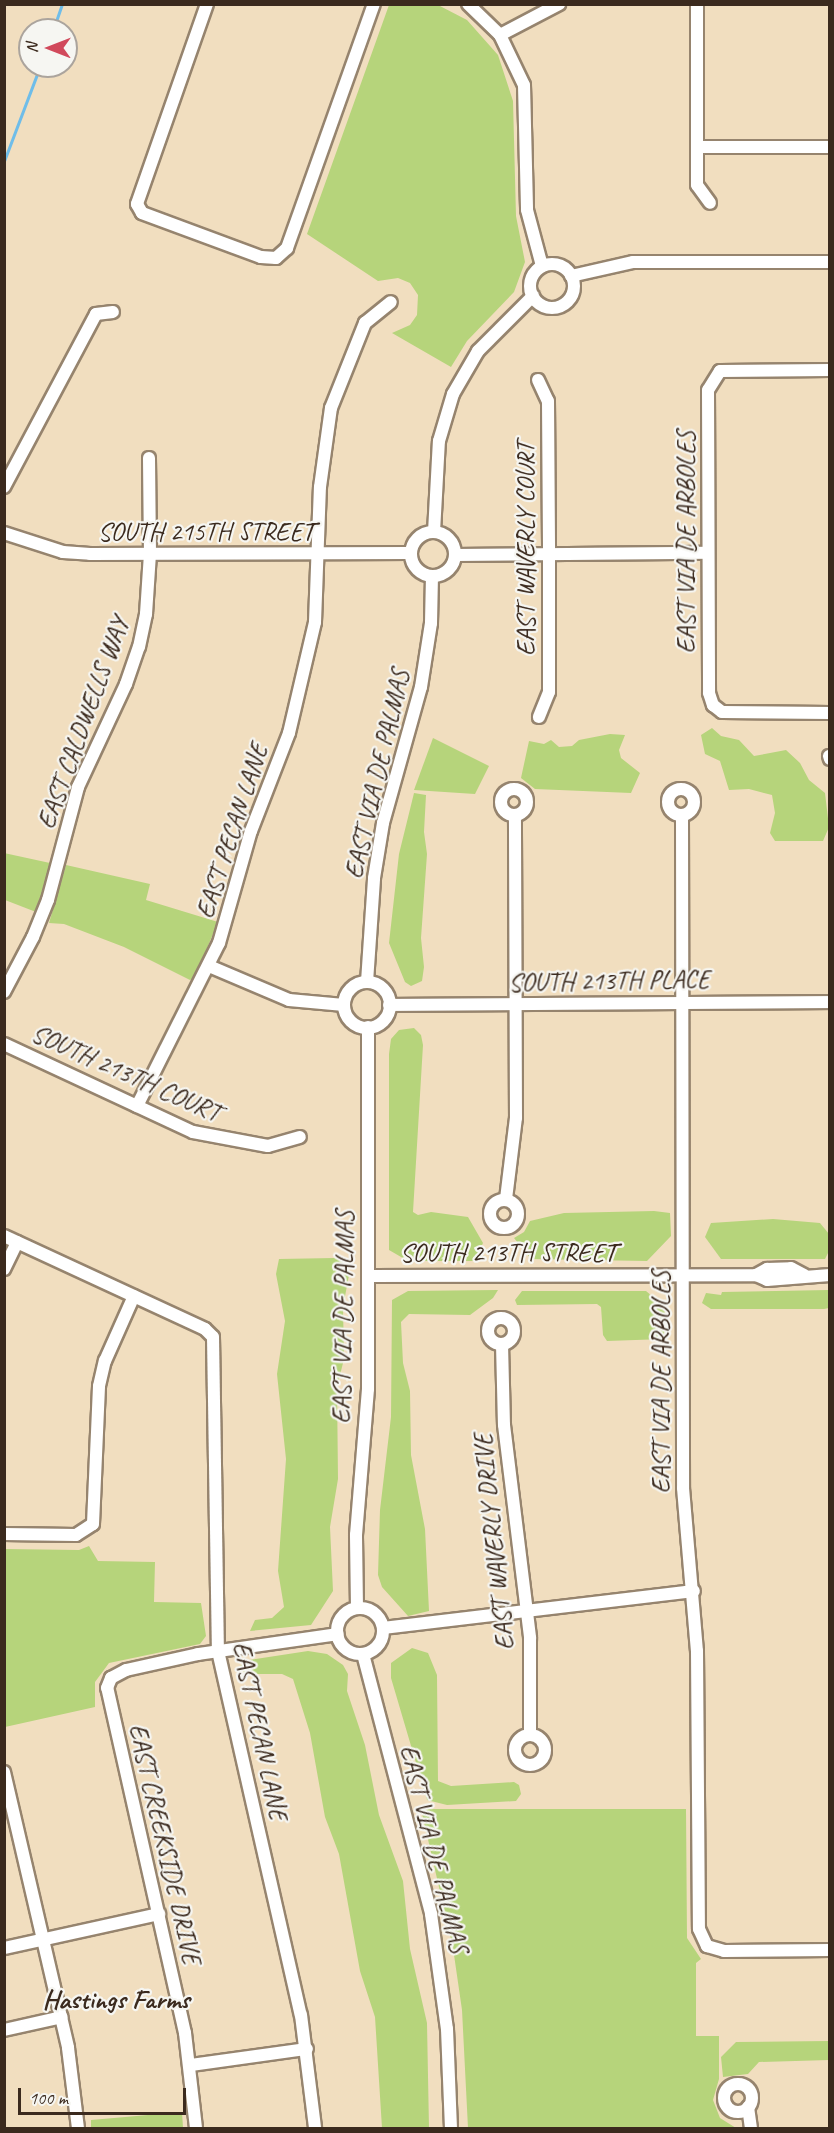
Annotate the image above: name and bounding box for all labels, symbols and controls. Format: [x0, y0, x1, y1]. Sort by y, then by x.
north arrow [18, 18, 78, 78]
text: N [22, 43, 42, 53]
street label: EAST VIA DE ARBOLES [670, 430, 702, 654]
street label: EAST WAVERLY COURT [510, 440, 542, 658]
street label: SOUTH 215TH STREET [98, 516, 314, 548]
street label: EAST CALDWELLS WAY [30, 613, 136, 833]
street label: EAST VIA DE PALMAS [338, 667, 416, 881]
street label: EAST PECAN LANE [189, 740, 275, 922]
street label: SOUTH 213TH PLACE [508, 964, 710, 998]
street label: SOUTH 213TH COURT [28, 1018, 224, 1128]
street label: EAST VIA DE PALMAS [326, 1210, 360, 1424]
street label: SOUTH 213TH STREET [400, 1237, 616, 1269]
street label: EAST VIA DE ARBOLES [645, 1270, 677, 1494]
street label: EAST WAVERLY DRIVE [467, 1431, 521, 1653]
street label: EAST PECAN LANE [226, 1639, 294, 1823]
street label: EAST CREEKSIDE DRIVE [122, 1721, 208, 1967]
street label: EAST VIA DE PALMAS [393, 1742, 475, 1956]
district label: Hastings Farms [42, 1984, 190, 2016]
scale bar [21, 2076, 189, 2114]
text: 100 m [29, 2087, 68, 2109]

